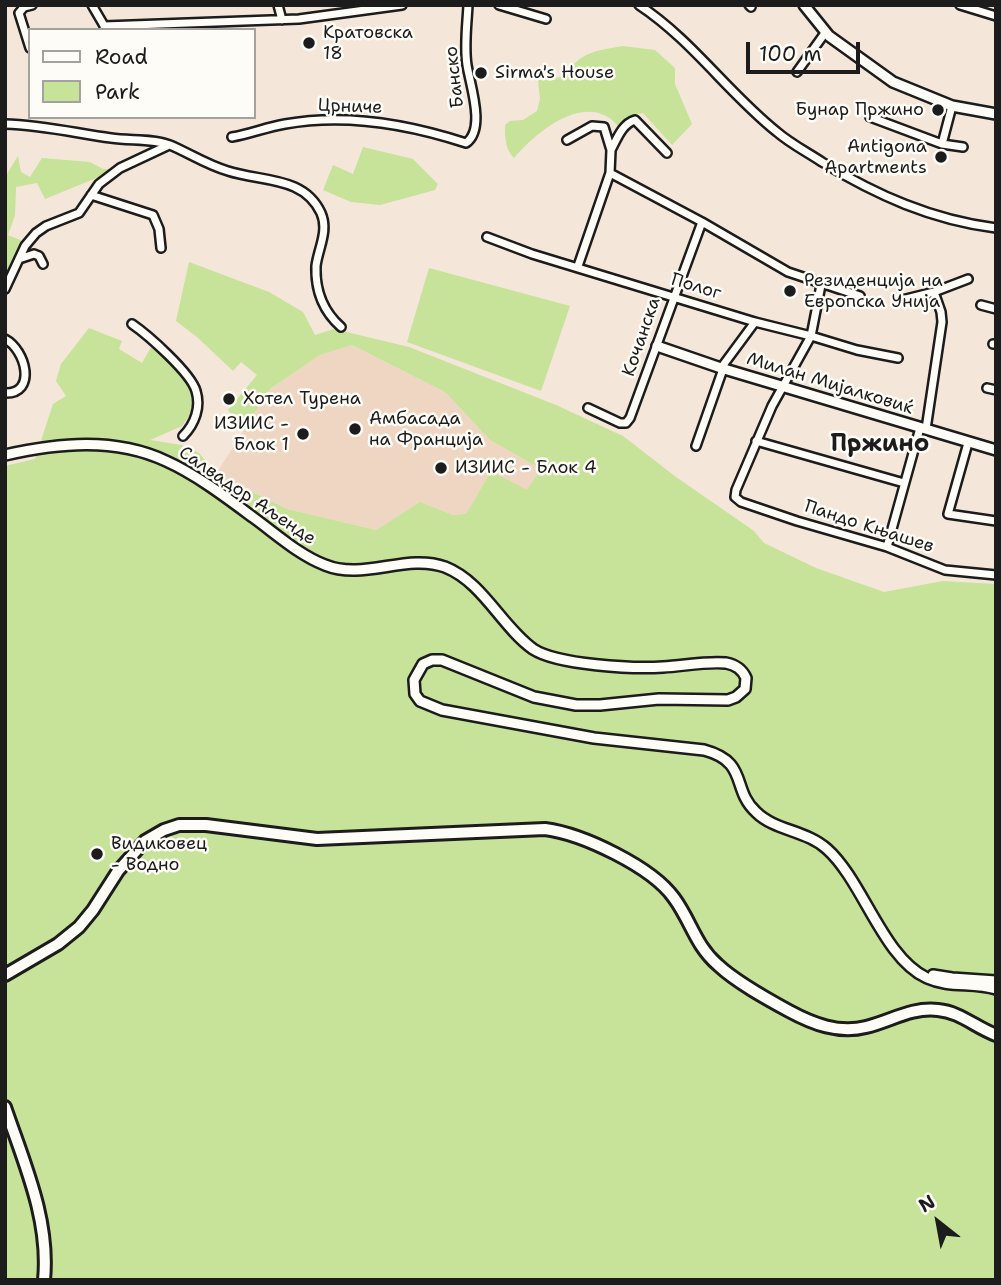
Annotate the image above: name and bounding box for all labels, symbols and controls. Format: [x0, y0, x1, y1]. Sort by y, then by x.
place label: Кратовска 18 [323, 22, 413, 64]
legend [28, 28, 256, 119]
scale bar [749, 28, 863, 72]
marker: Кратовска 18 [301, 35, 317, 51]
text: 100 m [759, 40, 822, 68]
text: Road [95, 43, 148, 71]
street label: Банско [441, 45, 469, 109]
place label: Sirma's House [495, 62, 614, 84]
marker: Sirma's House [473, 65, 489, 81]
text: Park [95, 78, 140, 106]
street label: Црниче [317, 95, 383, 119]
place label: Бунар Пржино [795, 99, 924, 121]
marker: Бунар Пржино [930, 102, 946, 118]
place label: Antigona Apartments [824, 136, 927, 178]
marker: Antigona Apartments [933, 149, 949, 165]
street label: Полог [668, 269, 724, 305]
place label: Резиденција на Европска Унија [804, 270, 943, 312]
marker: Резиденција на Европска Унија [782, 283, 798, 299]
street label: Кочанска [618, 295, 666, 379]
street label: Милан Мијалковиќ [744, 348, 916, 420]
place label: Хотел Турена [243, 388, 361, 410]
marker: Хотел Турена [221, 391, 237, 407]
place label: Амбасада на Франција [369, 408, 483, 450]
place label: ИЗИИС - Блок 1 [214, 413, 289, 456]
marker: Амбасада на Франција [347, 421, 363, 437]
marker: ИЗИИС - Блок 1 [295, 426, 311, 442]
district label: Пржино [831, 431, 929, 459]
street label: Салвадор Аљенде [174, 442, 320, 550]
place label: ИЗИИС - Блок 4 [455, 457, 597, 479]
marker: ИЗИИС - Блок 4 [433, 460, 449, 476]
street label: Пандо Књашев [802, 496, 936, 558]
place label: Видиковец - Водно [111, 833, 207, 876]
marker: Видиковец - Водно [89, 846, 105, 862]
north arrow [903, 1187, 973, 1257]
text: N [914, 1189, 940, 1218]

